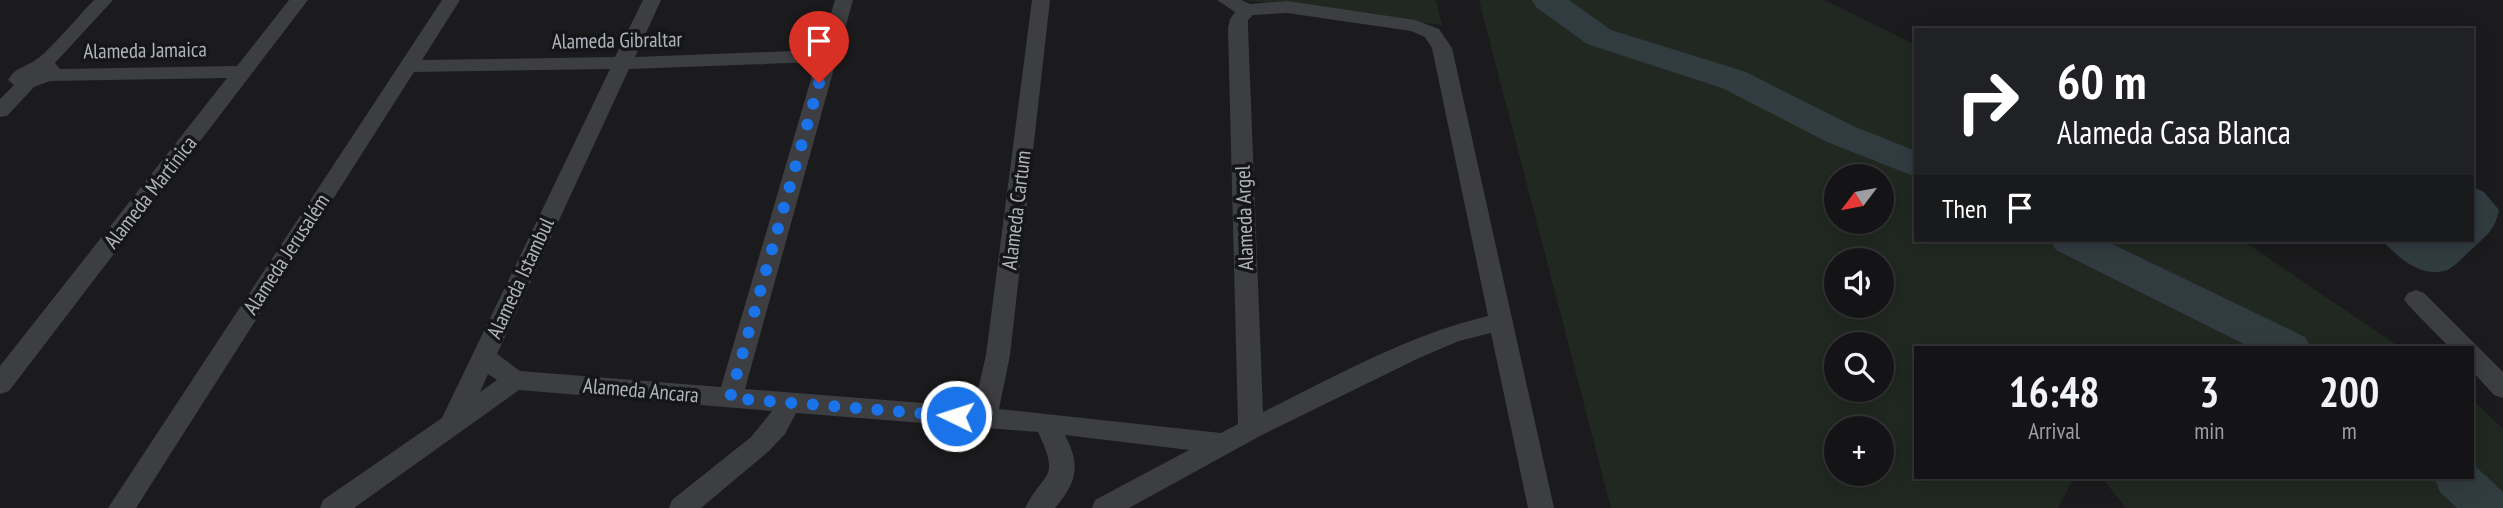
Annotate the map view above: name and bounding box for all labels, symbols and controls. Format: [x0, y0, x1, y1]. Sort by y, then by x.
pin [789, 11, 849, 83]
icon: arrive [800, 22, 838, 60]
street label: Alameda Gibraltar [552, 25, 683, 55]
street label: Alameda Jamaica [83, 35, 207, 65]
text: 60 m [2057, 49, 2146, 113]
icon: right [1942, 56, 2033, 147]
text: Alameda Casa Blanca [2057, 111, 2291, 153]
street label: Alameda Martinica [98, 130, 202, 254]
street label: Alameda Cartum [995, 149, 1037, 271]
north arrow [1824, 164, 1894, 234]
map controls [1824, 164, 1894, 486]
street label: Alameda Argel [1229, 165, 1259, 271]
street label: Alameda Jerusalém [237, 188, 335, 320]
icon: arrive [2001, 189, 2039, 227]
text: Then [1942, 192, 1987, 225]
street label: Alameda Istambul [480, 213, 560, 343]
button: sound [1824, 248, 1894, 318]
button: search [1824, 332, 1894, 402]
text: 16:48 [2009, 364, 2100, 419]
text: 3 [2199, 364, 2219, 419]
text: 200 [2319, 364, 2379, 419]
street label: Alameda Ancara [582, 371, 700, 409]
position arrow [919, 379, 993, 453]
button: + [1824, 416, 1894, 486]
text: Arrival [2028, 416, 2080, 445]
text: min [2194, 416, 2224, 445]
text: m [2342, 416, 2357, 445]

